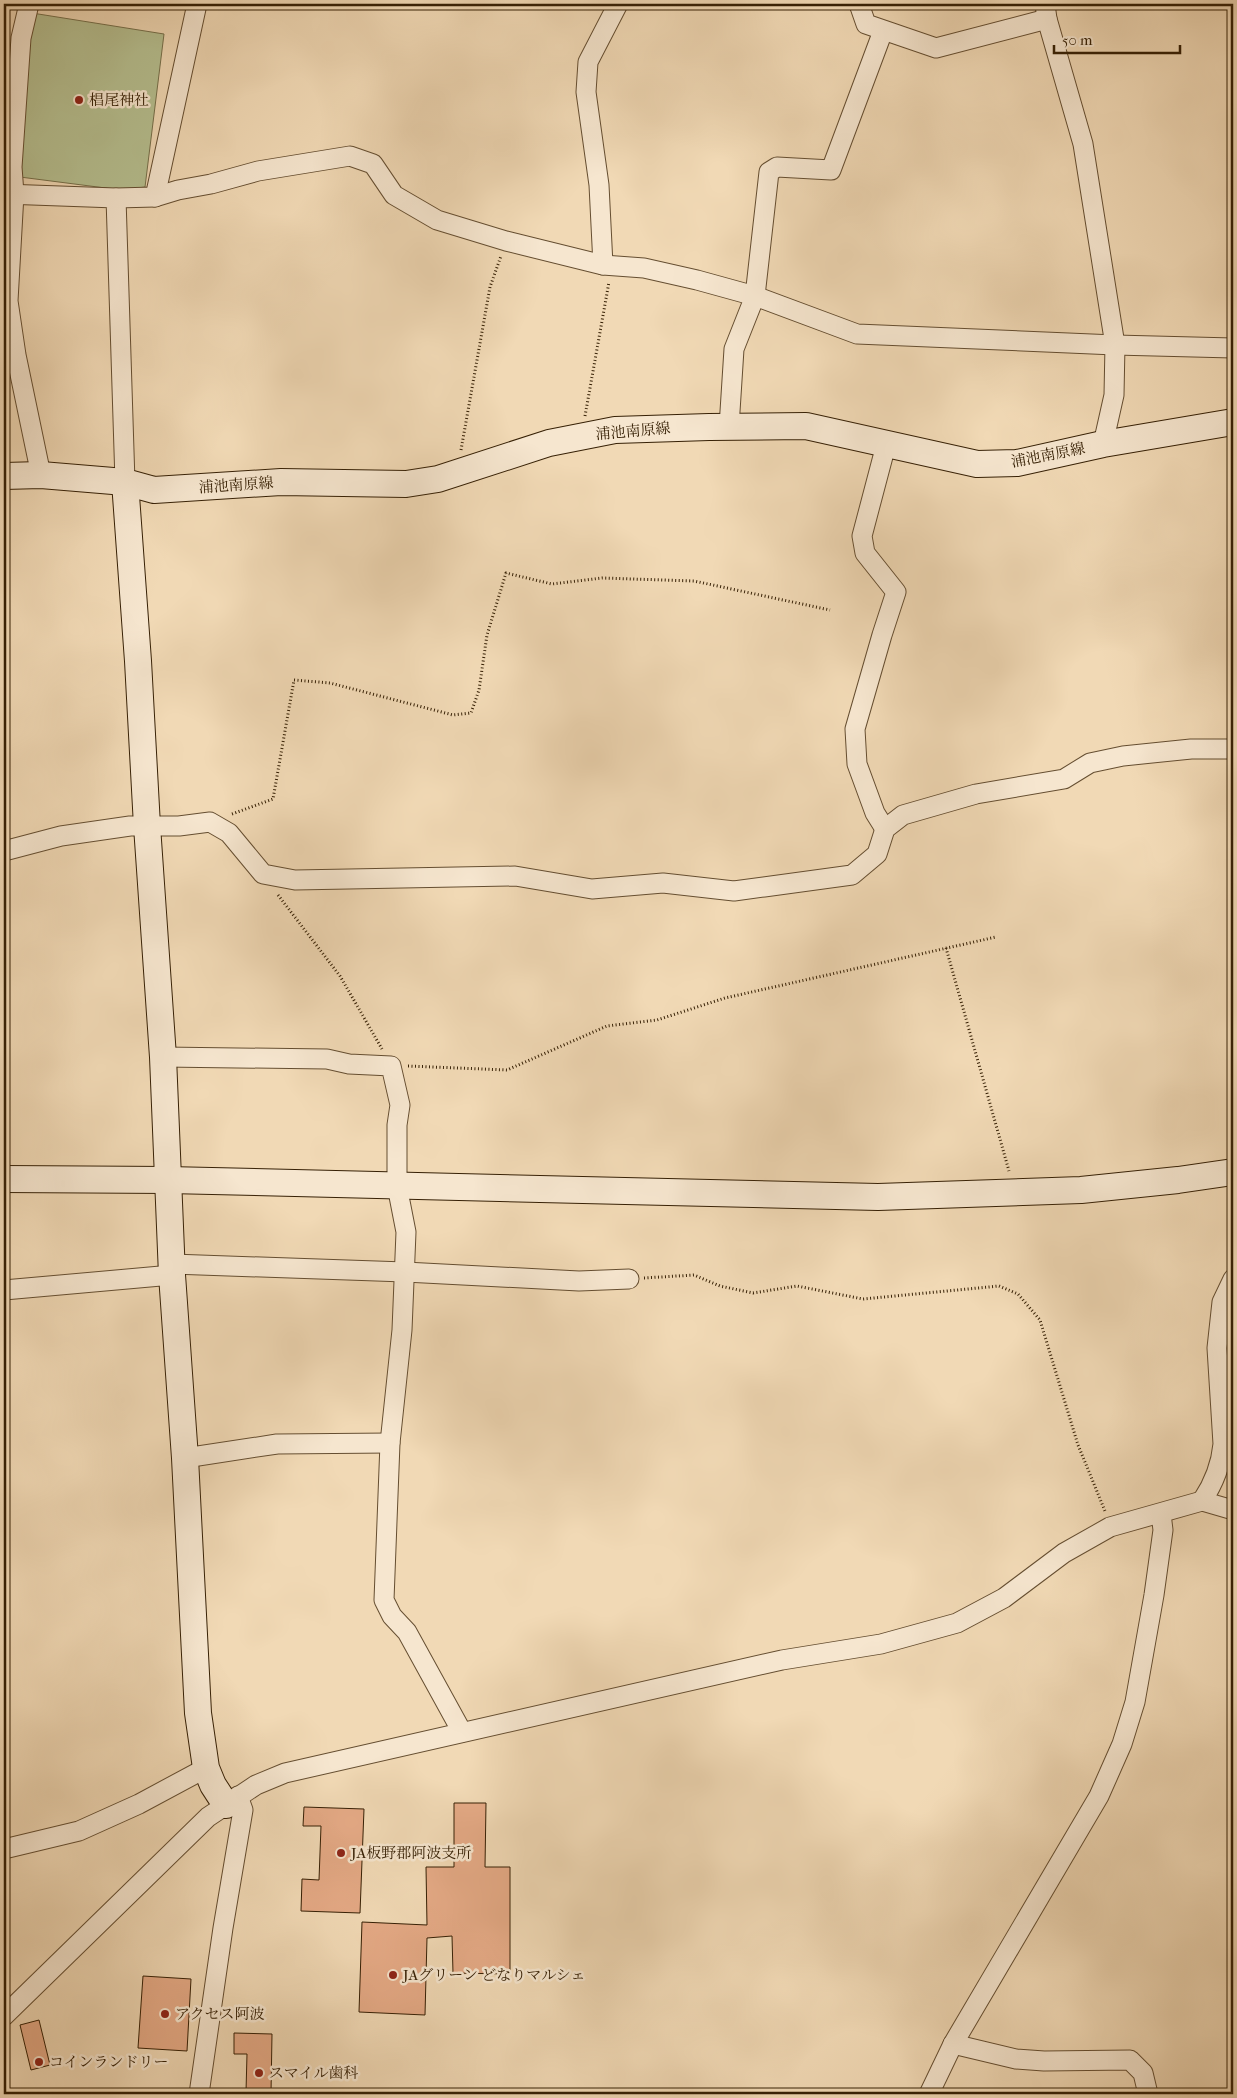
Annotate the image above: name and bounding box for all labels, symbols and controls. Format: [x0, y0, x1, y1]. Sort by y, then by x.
scale bar [1054, 22, 1181, 54]
text: 50 m [1062, 31, 1093, 49]
place label: 椙尾神社 [89, 91, 149, 109]
marker: 椙尾神社 [73, 94, 85, 106]
street label: 浦池南原線 [595, 419, 671, 443]
street label: 浦池南原線 [1009, 439, 1087, 471]
street label: 浦池南原線 [198, 473, 274, 497]
place label: JA板野郡阿波支所 [350, 1844, 471, 1862]
marker: JA板野郡阿波支所 [335, 1847, 347, 1859]
place label: JAグリーン どなりマルシェ [402, 1966, 585, 1984]
marker: JAグリーン どなりマルシェ [387, 1969, 399, 1981]
place label: アクセス阿波 [175, 2005, 265, 2023]
marker: アクセス阿波 [159, 2008, 171, 2020]
place label: コインランドリー [49, 2053, 169, 2071]
marker: コインランドリー [33, 2056, 45, 2068]
place label: スマイル歯科 [269, 2064, 358, 2082]
marker: スマイル歯科 [253, 2067, 265, 2079]

